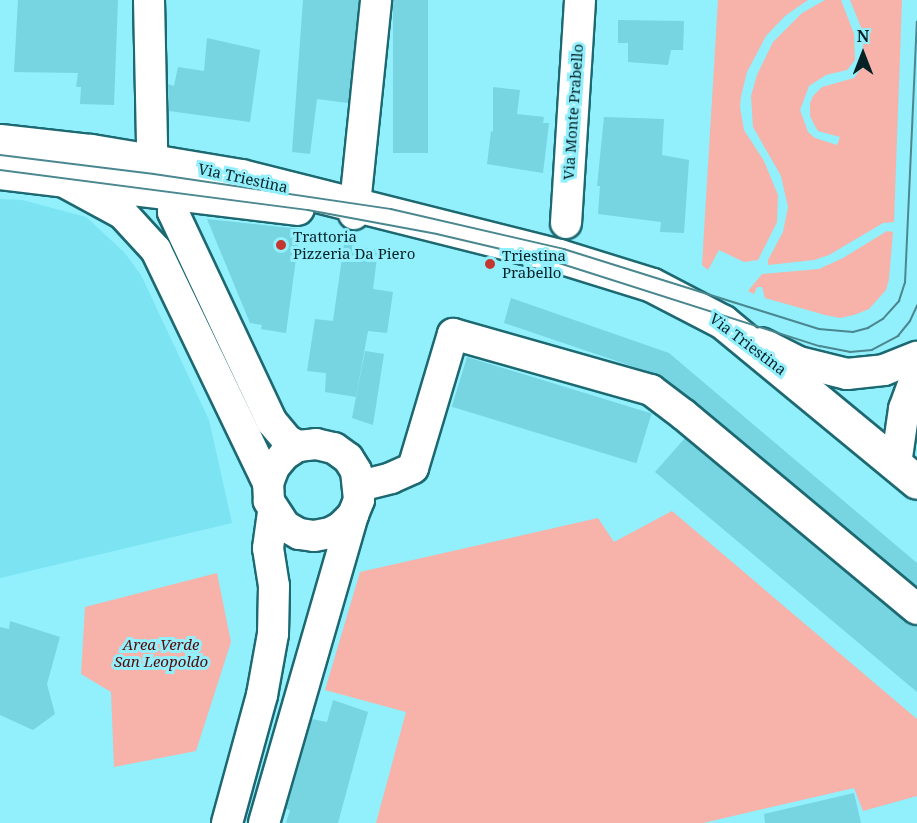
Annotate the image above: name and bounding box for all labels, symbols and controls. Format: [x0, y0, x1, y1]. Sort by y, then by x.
north arrow [833, 24, 893, 84]
text: N [857, 25, 869, 47]
street label: Via Monte Prabello [559, 43, 587, 181]
street label: Via Triestina [196, 160, 290, 196]
place label: Trattoria Pizzeria Da Piero [293, 227, 415, 262]
marker: Trattoria Pizzeria Da Piero [274, 238, 288, 252]
place label: Triestina Prabello [502, 246, 566, 281]
marker: Triestina Prabello [483, 257, 497, 271]
street label: Via Triestina [706, 309, 790, 379]
park label: Area Verde San Leopoldo [114, 635, 208, 670]

